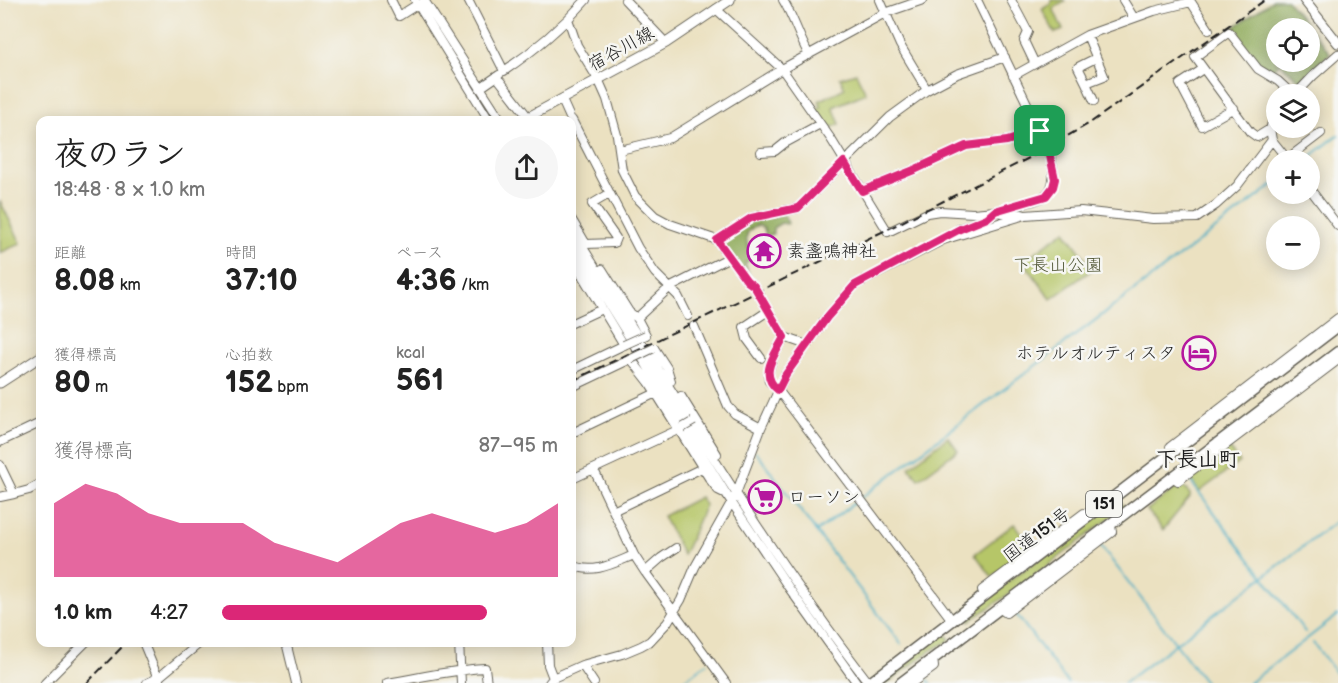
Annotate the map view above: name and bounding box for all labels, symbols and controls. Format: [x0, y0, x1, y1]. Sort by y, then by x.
map controls [1266, 18, 1320, 270]
button: locate [1266, 18, 1320, 72]
street label: 宿谷川線 [584, 22, 658, 76]
button: layers [1266, 84, 1320, 138]
pin [1014, 105, 1065, 156]
icon: arrive [1023, 114, 1056, 147]
text: 夜のラン [54, 135, 186, 175]
button: share [495, 136, 558, 199]
button: + [1266, 150, 1320, 204]
text: 18:48 · 8 × 1.0 km [54, 178, 205, 202]
button: − [1266, 216, 1320, 270]
temple icon: 素盞鳴神社 [746, 233, 782, 269]
place label: 素盞鳴神社 [787, 241, 877, 262]
text: 距離 [54, 244, 86, 263]
text: 時間 [225, 244, 257, 263]
text: ペース [396, 244, 443, 263]
park label: 下長山公園 [1013, 255, 1103, 276]
text: 8.08 [54, 263, 115, 299]
text: 37:10 [225, 263, 298, 299]
text: 4:36 [396, 263, 457, 299]
text: km [115, 276, 141, 295]
text: /km [457, 276, 489, 295]
hotel icon: ホテルオルティスタ [1181, 335, 1217, 371]
place label: ホテルオルティスタ [1015, 343, 1176, 364]
text: kcal [396, 344, 425, 363]
text: 獲得標高 [54, 346, 118, 365]
text: 心拍数 [225, 346, 273, 365]
text: 561 [396, 363, 444, 399]
text: 80 [54, 365, 91, 401]
text: 152 [225, 365, 273, 401]
text: m [91, 378, 108, 397]
text: bpm [273, 378, 309, 397]
text: 87–95 m [478, 434, 558, 458]
text: 獲得標高 [54, 439, 134, 463]
district label: 下長山町 [1156, 447, 1240, 472]
supermarket icon: ローソン [747, 479, 783, 515]
place label: ローソン [788, 487, 860, 508]
road number: 151 [1086, 491, 1122, 517]
street label: 国道151号 [999, 503, 1075, 567]
text: 1.0 km [54, 601, 112, 625]
text: 4:27 [150, 601, 188, 625]

